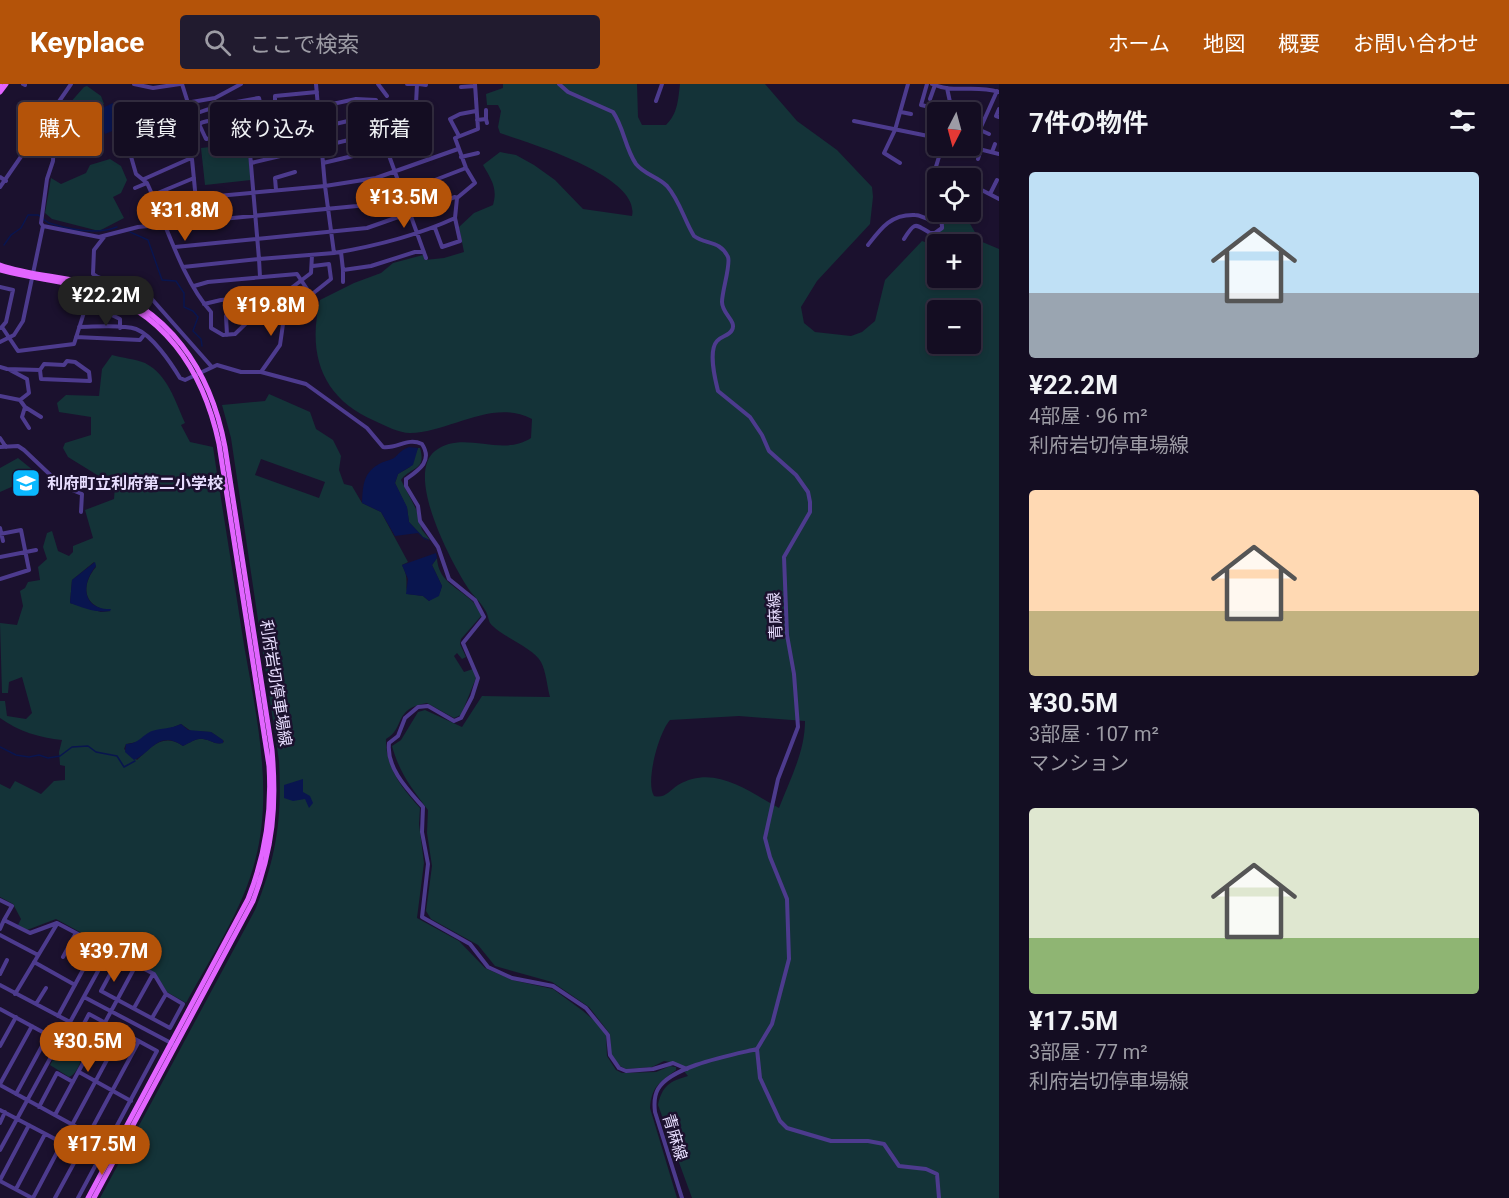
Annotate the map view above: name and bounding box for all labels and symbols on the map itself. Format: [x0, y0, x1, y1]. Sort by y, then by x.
north arrow [927, 102, 981, 156]
pin: ¥13.5M [355, 178, 453, 229]
pin: ¥31.8M [136, 191, 234, 242]
pin: ¥22.2M [57, 276, 155, 327]
pin: ¥19.8M [222, 286, 320, 337]
school or university icon: 利府町立利府第二小学校 [10, 467, 42, 499]
place label: 利府町立利府第二小学校 [47, 474, 223, 493]
street label: 青麻線 [764, 592, 786, 640]
street label: 利府岩切停車場線 [257, 618, 295, 748]
pin: ¥39.7M [65, 932, 163, 983]
pin: ¥30.5M [39, 1022, 137, 1073]
street label: 青麻線 [659, 1111, 691, 1163]
pin: ¥17.5M [53, 1125, 151, 1176]

